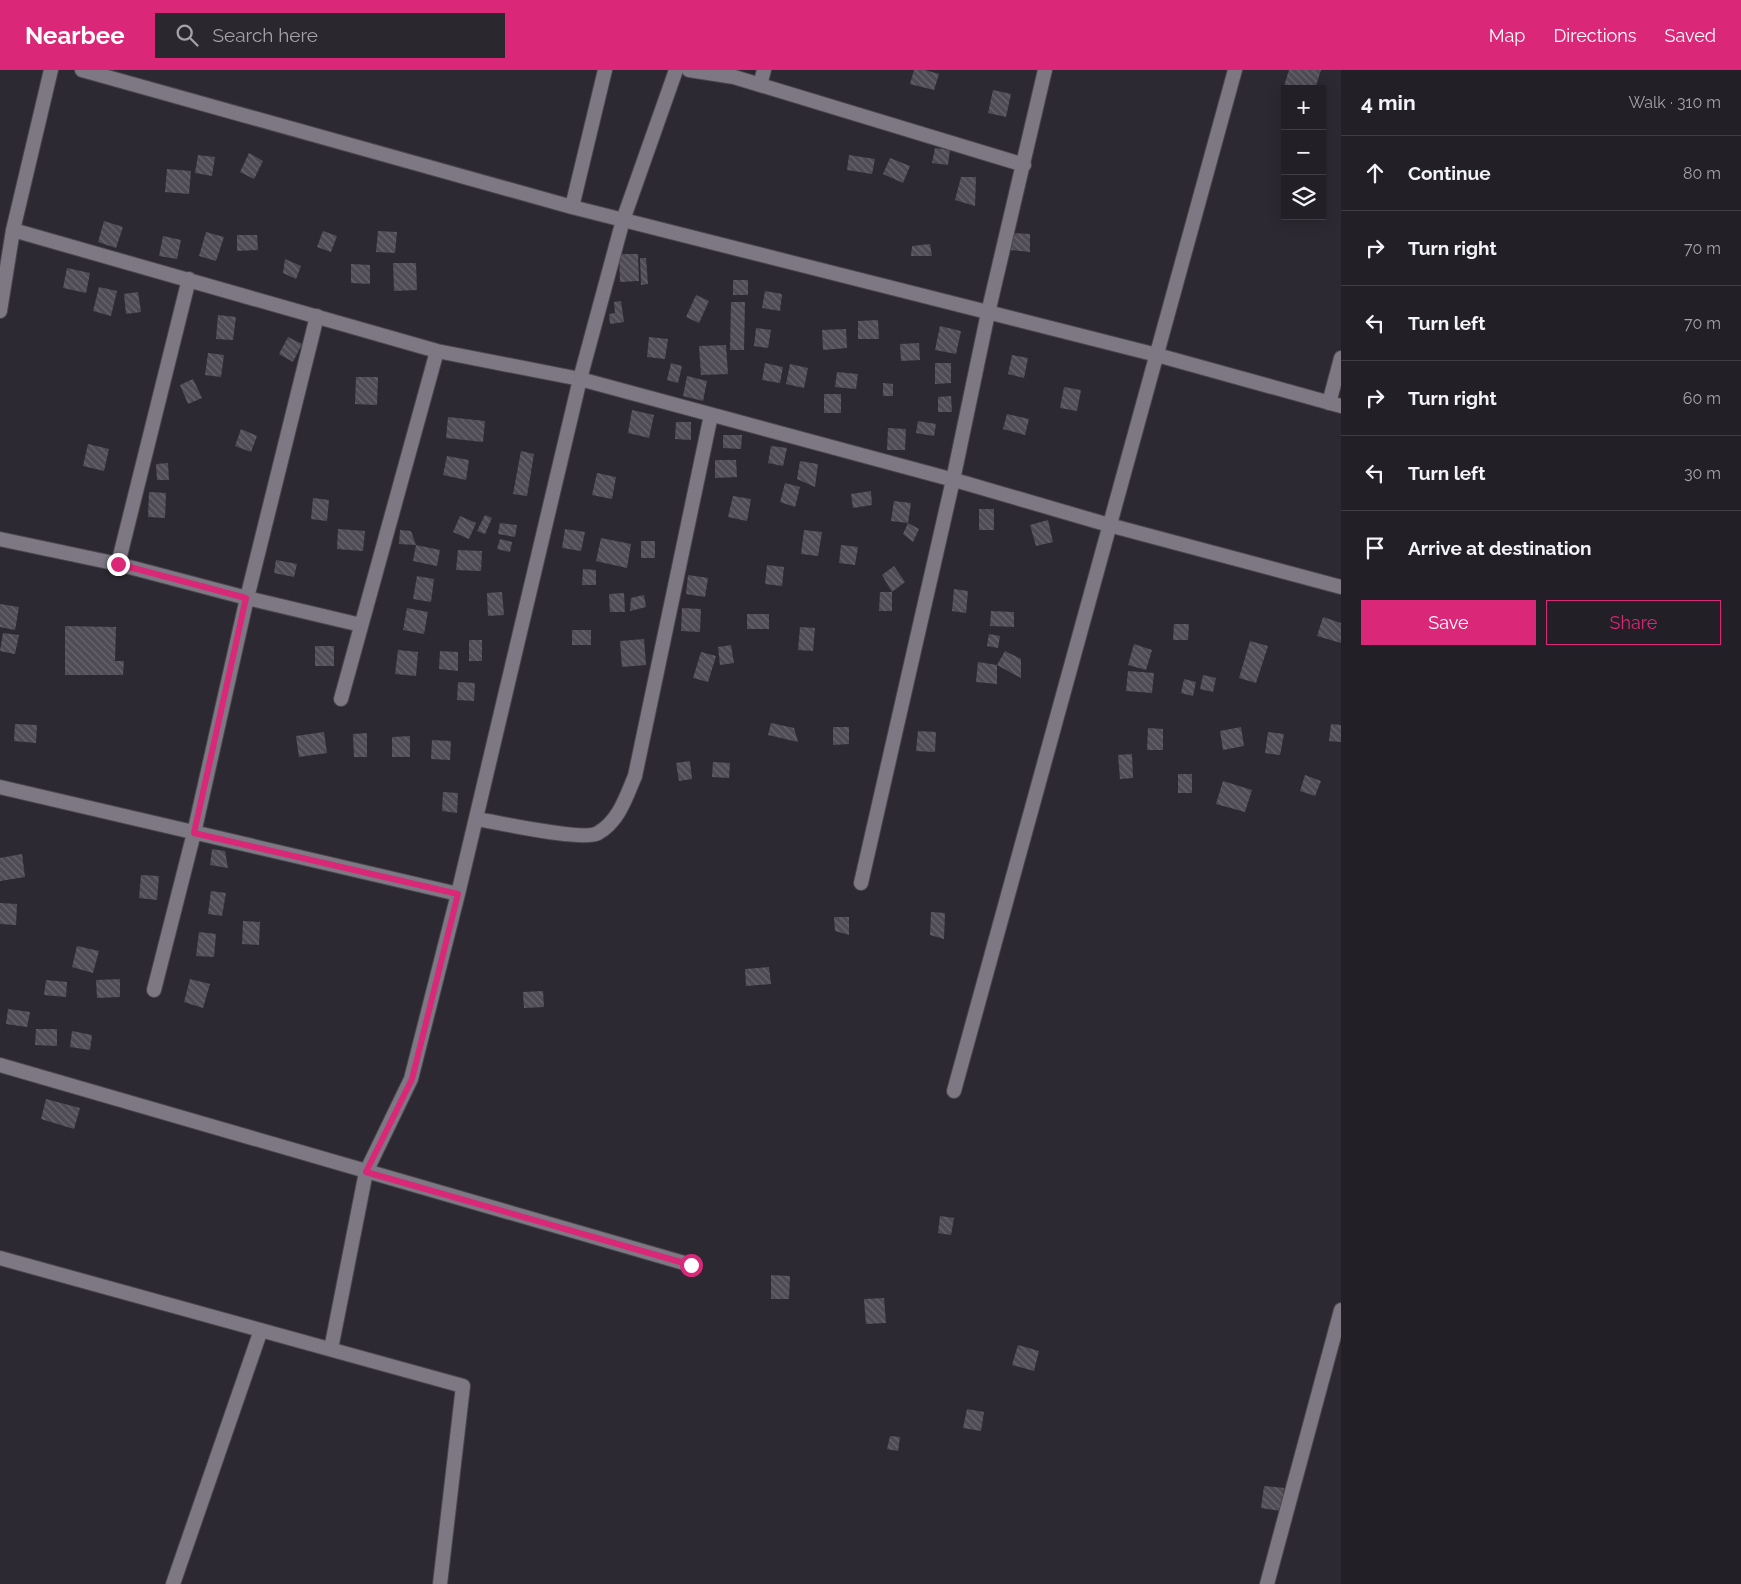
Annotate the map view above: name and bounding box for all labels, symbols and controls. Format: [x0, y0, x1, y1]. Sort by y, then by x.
search box [155, 13, 505, 58]
text: Nearbee [25, 21, 125, 50]
icon: search [173, 21, 201, 49]
text: Search here [213, 24, 318, 46]
text: Map [1489, 25, 1525, 46]
text: Directions [1553, 25, 1637, 46]
text: Saved [1665, 25, 1716, 46]
map controls [1281, 85, 1326, 220]
button: + [1281, 85, 1326, 130]
text: 4 min [1361, 90, 1416, 115]
text: Walk · 310 m [1628, 93, 1721, 112]
button: − [1281, 130, 1326, 175]
icon: ahead [1361, 159, 1389, 187]
text: Continue [1408, 162, 1491, 184]
text: 80 m [1683, 164, 1721, 183]
button: layers [1281, 175, 1326, 220]
icon: right [1361, 234, 1389, 262]
text: Turn right [1408, 237, 1497, 259]
text: 70 m [1684, 239, 1721, 258]
icon: left [1361, 309, 1389, 337]
text: Turn left [1408, 312, 1485, 334]
text: 70 m [1684, 314, 1721, 333]
icon: right [1361, 384, 1389, 412]
text: Turn right [1408, 387, 1497, 409]
text: 60 m [1683, 389, 1721, 408]
icon: left [1361, 459, 1389, 487]
text: Turn left [1408, 462, 1485, 484]
text: 30 m [1684, 464, 1721, 483]
icon: arrive [1361, 534, 1389, 562]
text: Arrive at destination [1408, 537, 1592, 559]
route end [107, 553, 130, 576]
button: Save [1361, 600, 1536, 645]
button: Share [1546, 600, 1721, 645]
route start [680, 1254, 703, 1277]

